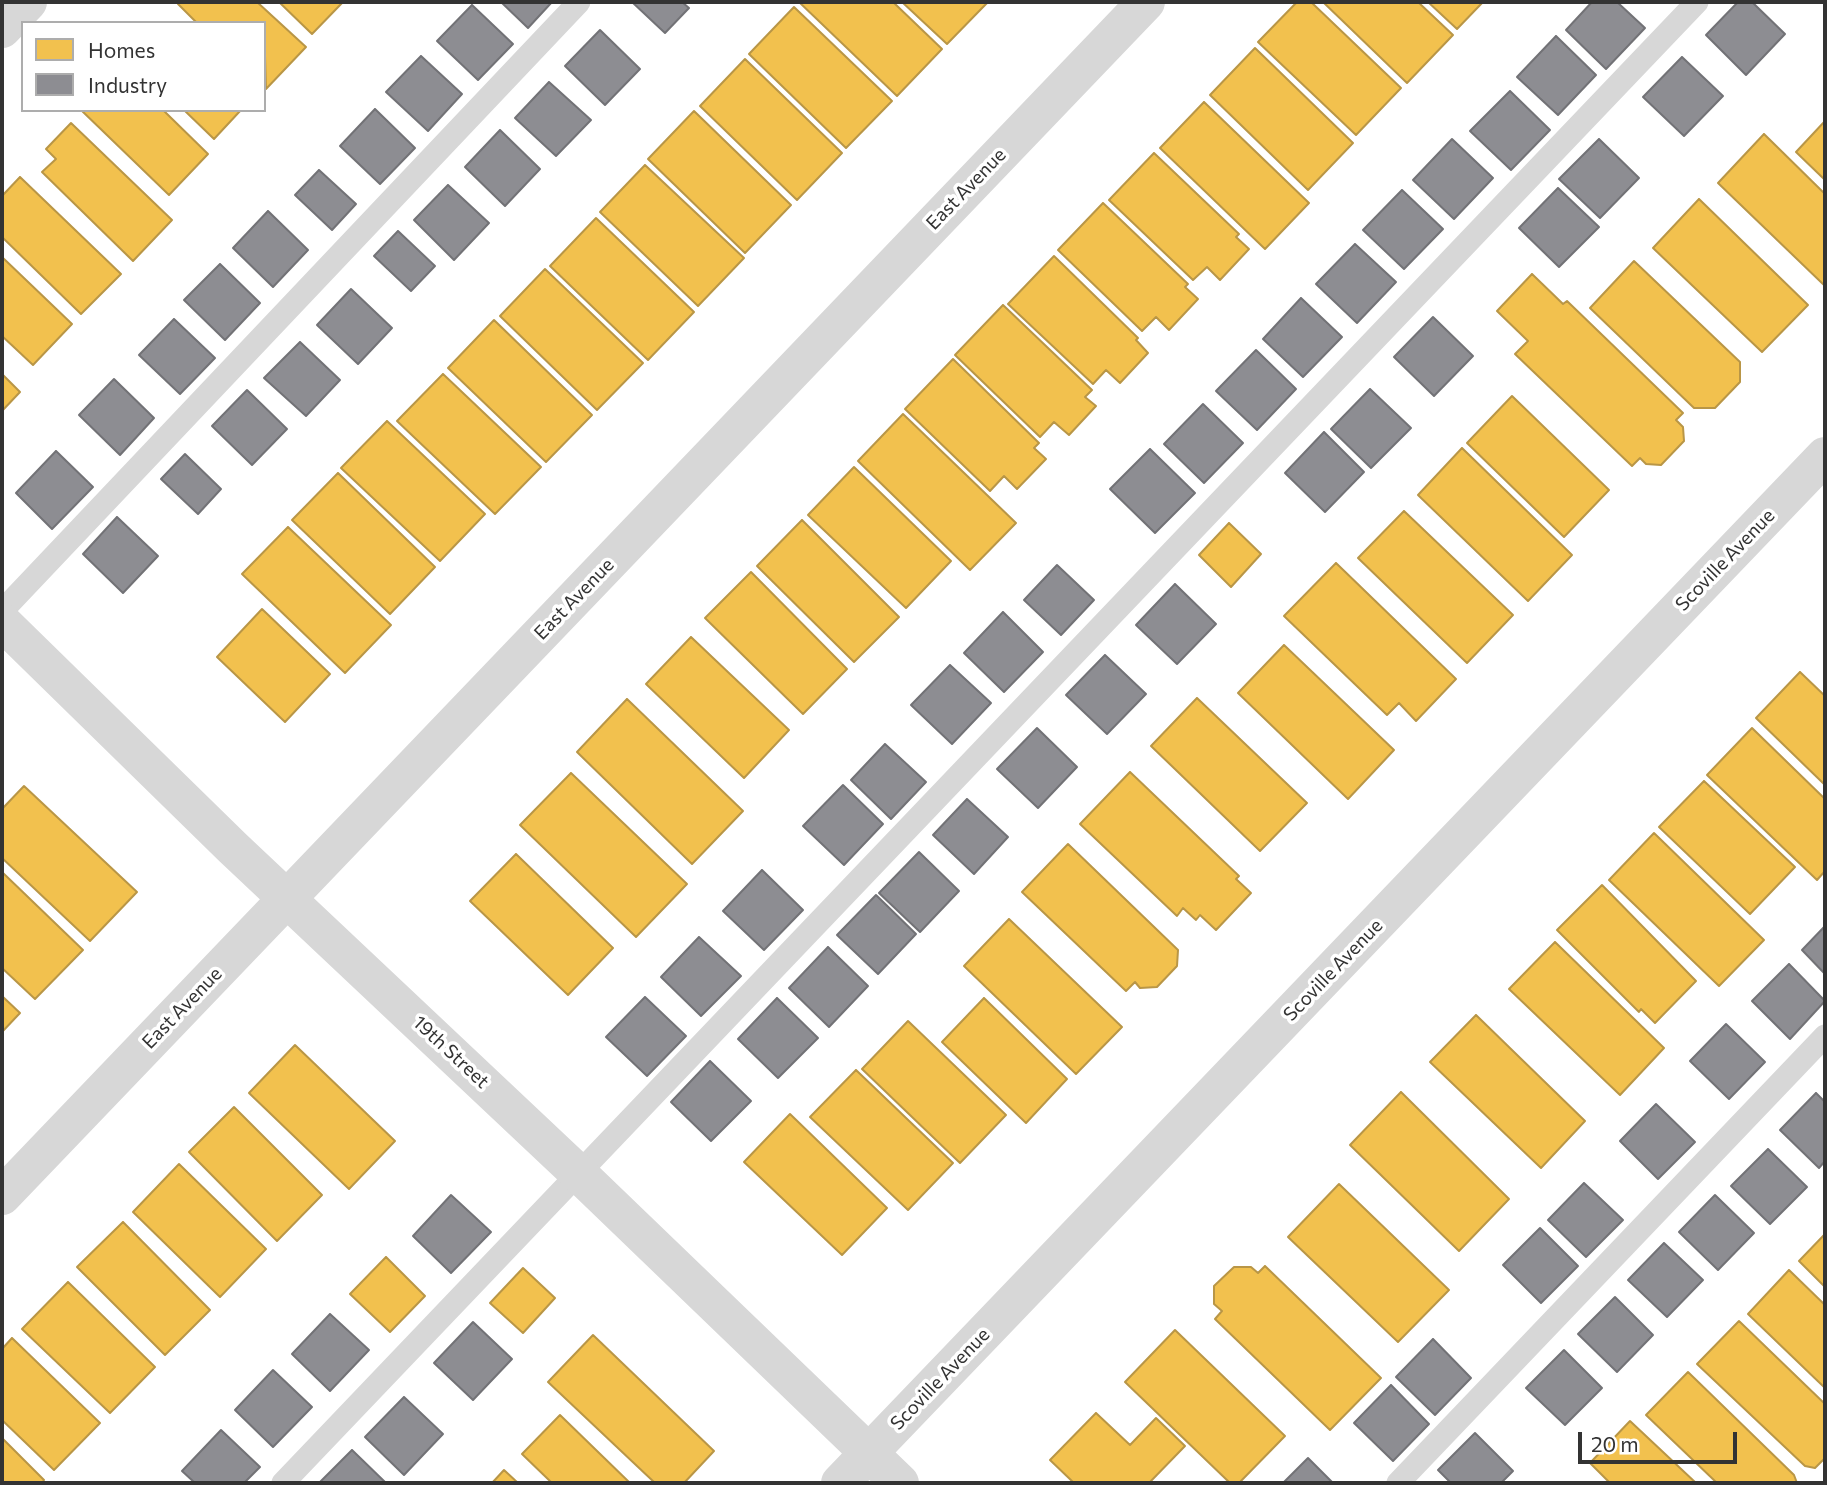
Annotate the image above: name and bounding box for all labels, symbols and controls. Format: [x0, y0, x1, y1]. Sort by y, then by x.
legend [21, 21, 266, 112]
text: Homes [88, 37, 155, 62]
text: Industry [88, 72, 167, 97]
street label: East Avenue [921, 143, 1011, 235]
street label: Scoville Avenue [1671, 504, 1779, 616]
street label: East Avenue [529, 553, 619, 645]
street label: Scoville Avenue [1279, 914, 1387, 1026]
street label: East Avenue [137, 962, 227, 1054]
street label: 19th Street [408, 1011, 494, 1093]
street label: Scoville Avenue [886, 1323, 994, 1435]
scale bar [1582, 1418, 1741, 1462]
text: 20 m [1591, 1431, 1639, 1456]

